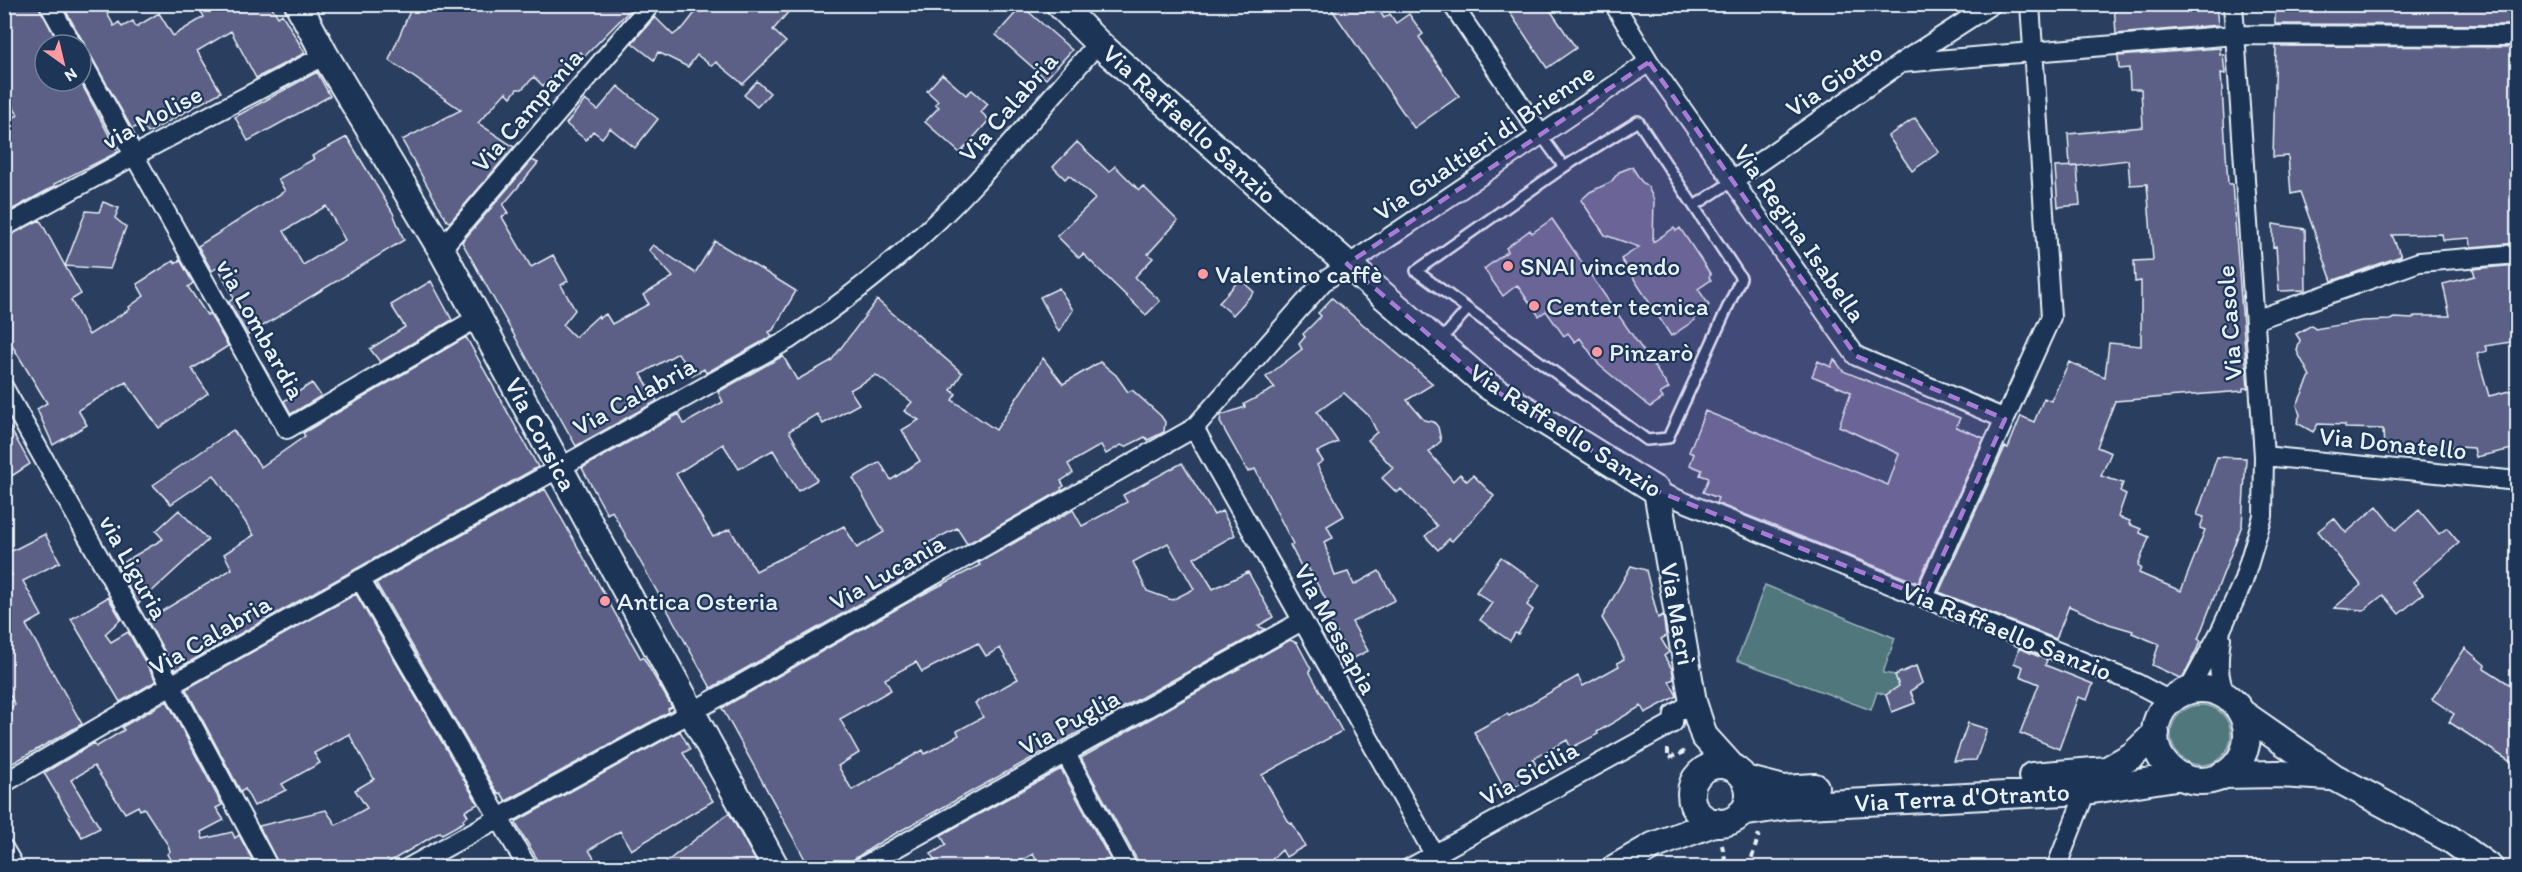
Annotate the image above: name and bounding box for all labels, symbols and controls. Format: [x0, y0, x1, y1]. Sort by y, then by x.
north arrow [33, 33, 93, 93]
street label: Via Giotto [1779, 36, 1889, 124]
street label: Via Raffaello Sanzio [1096, 37, 1284, 211]
street label: Via Campania [464, 41, 590, 179]
street label: Via Calabria [951, 45, 1065, 169]
street label: Via Gualtieri di Brienne [1367, 56, 1601, 228]
text: N [61, 64, 81, 86]
street label: via Molise [96, 77, 208, 157]
street label: Via Regina Isabella [1727, 138, 1873, 328]
place label: SNAI vincendo [1520, 250, 1680, 282]
street label: via Lombardia [209, 253, 313, 405]
place label: Valentino caffè [1215, 258, 1382, 290]
marker: SNAI vincendo [1501, 259, 1515, 273]
street label: Via Casole [2209, 264, 2249, 382]
marker: Valentino caffè [1196, 267, 1210, 281]
place label: Center tecnica [1546, 290, 1709, 322]
marker: Center tecnica [1527, 299, 1541, 313]
place label: Pinzarò [1609, 336, 1693, 368]
marker: Pinzarò [1590, 345, 1604, 359]
street label: Via Calabria [567, 349, 702, 443]
street label: Via Raffaello Sanzio [1463, 356, 1669, 504]
street label: Via Corsica [498, 372, 584, 496]
street label: Via Donatello [2317, 419, 2469, 467]
street label: via Liguria [92, 509, 176, 626]
street label: Via Lucania [824, 526, 951, 618]
street label: Via Messapia [1287, 558, 1385, 700]
street label: Via Macrì [1653, 560, 1703, 668]
street label: Via Raffaello Sanzio [1897, 574, 2117, 688]
place label: Antica Osteria [617, 585, 778, 617]
street label: Via Calabria [143, 587, 277, 683]
marker: Antica Osteria [598, 594, 612, 608]
street label: Via Puglia [1013, 681, 1125, 763]
street label: Via Sicilia [1474, 733, 1585, 813]
street label: Via Terra d'Otranto [1853, 775, 2071, 819]

